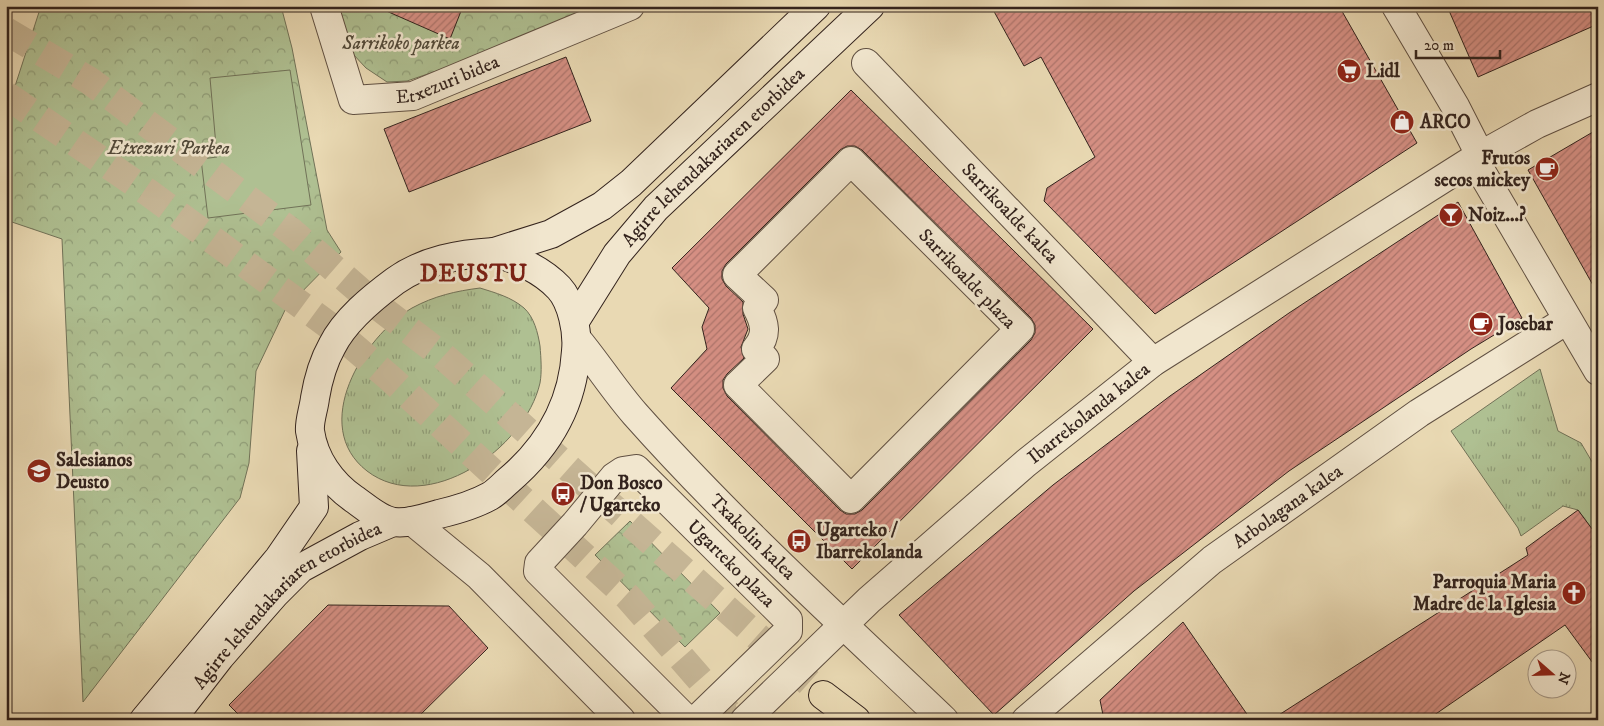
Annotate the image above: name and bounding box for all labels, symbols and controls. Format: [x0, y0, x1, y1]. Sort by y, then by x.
scale bar [1416, 28, 1500, 60]
park label: Sarrikoko parkea [341, 32, 460, 56]
text: 20 m [1424, 36, 1454, 55]
street label: Etxezuri bidea [395, 50, 503, 109]
supermarket icon: Lidl [1336, 58, 1362, 84]
place label: Lidl [1366, 60, 1400, 83]
street label: Agirre lehendakariaren etorbidea [617, 62, 809, 251]
shop icon: ARCO [1389, 109, 1415, 135]
place label: ARCO [1419, 111, 1471, 134]
park label: Etxezuri Parkea [107, 137, 230, 160]
place label: Frutos secos mickey [1434, 147, 1531, 192]
cafe icon: Frutos secos mickey [1534, 156, 1560, 182]
street label: Sarrikoalde kalea [957, 158, 1063, 268]
bar icon: Noiz...? [1438, 202, 1464, 228]
place label: Noiz...? [1468, 204, 1526, 227]
street label: Sarrikoalde plaza [913, 224, 1021, 334]
district label: DEUSTU [420, 259, 528, 289]
cafe icon: Josebar [1468, 311, 1494, 337]
place label: Josebar [1496, 313, 1554, 336]
street label: Ibarrekolanda kalea [1023, 358, 1154, 469]
place label: Salesianos Deusto [56, 449, 133, 494]
school or university icon: Salesianos Deusto [26, 458, 52, 484]
street label: Arbolagana kalea [1228, 459, 1347, 553]
place label: Don Bosco / Ugarteko [579, 472, 662, 517]
bus stop icon: Don Bosco / Ugarteko [550, 481, 576, 507]
street label: Txakolin kalea [705, 489, 801, 585]
street label: Ugarteko plaza [682, 515, 780, 612]
street label: Agirre lehendakariaren etorbidea [188, 517, 385, 694]
place label: Ugarteko / Ibarrekolanda [816, 519, 923, 564]
bus stop icon: Ugarteko / Ibarrekolanda [786, 528, 812, 554]
place label: Parroquia Maria Madre de la Iglesia [1413, 571, 1557, 616]
church icon: Parroquia Maria Madre de la Iglesia [1561, 580, 1587, 606]
north arrow [1526, 648, 1576, 698]
text: N [1553, 670, 1574, 687]

